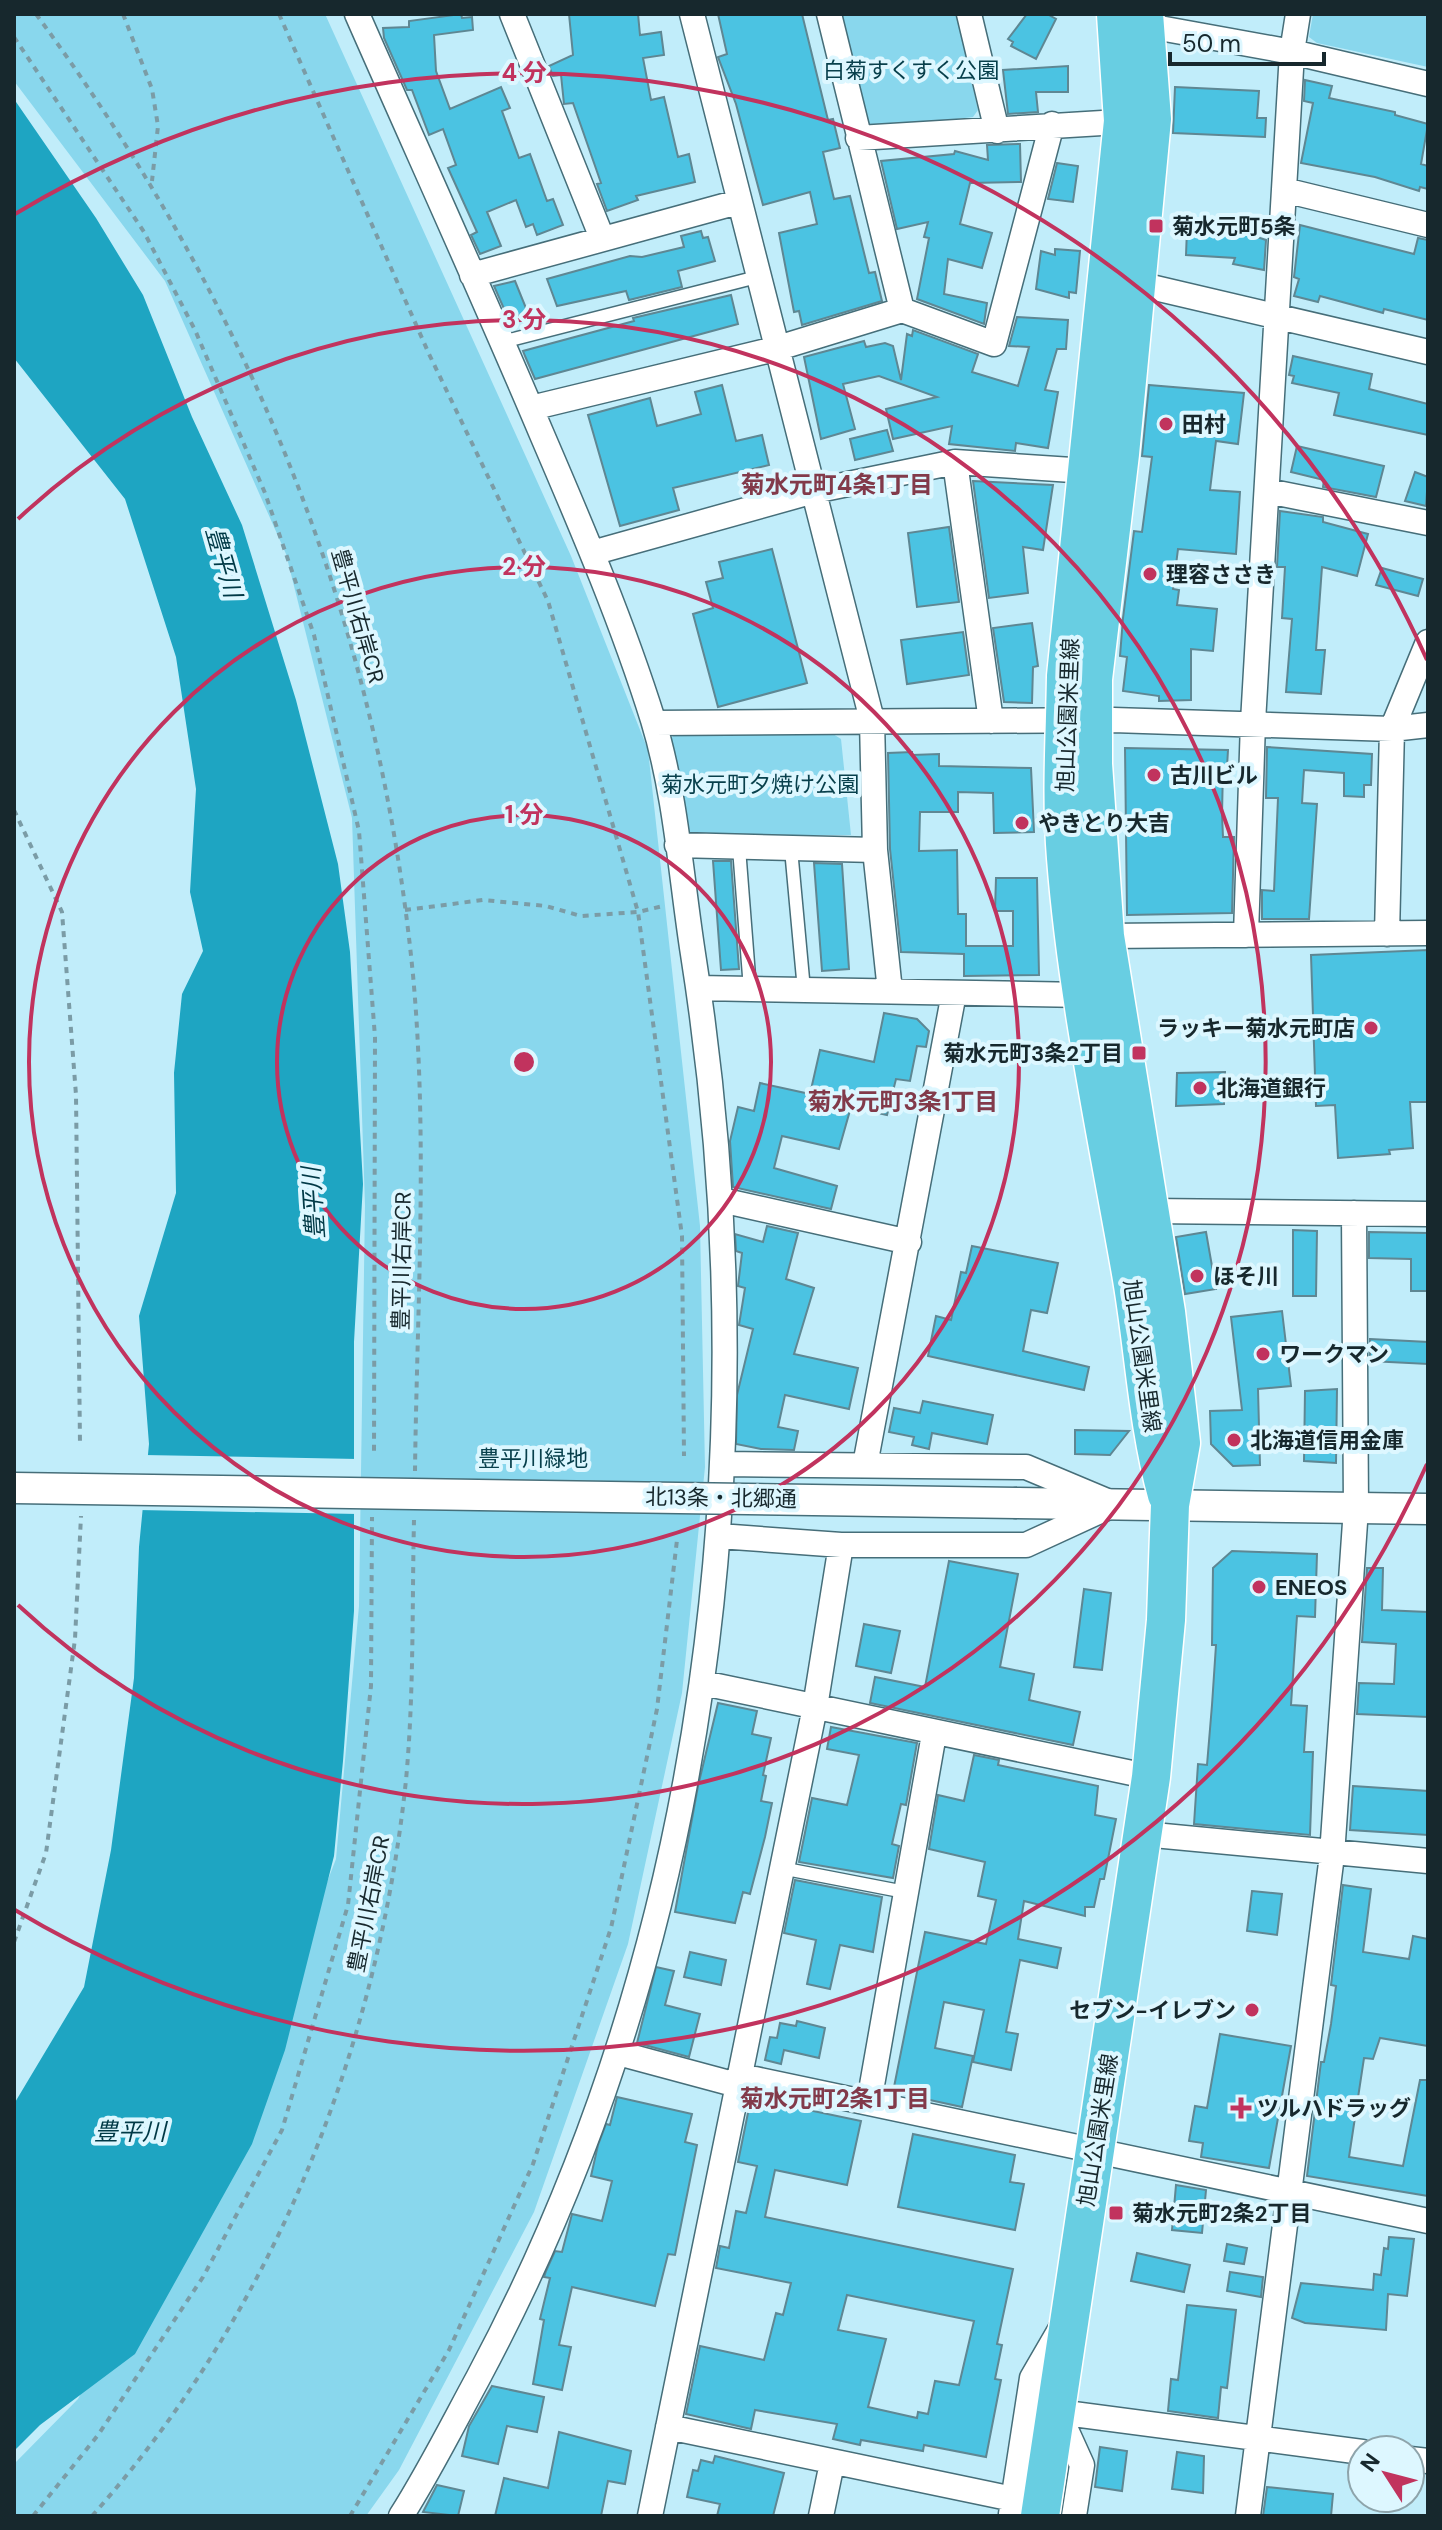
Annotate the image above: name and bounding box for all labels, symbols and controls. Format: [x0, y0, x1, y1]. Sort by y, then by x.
scale bar [1170, 16, 1324, 66]
text: 50 m [1182, 28, 1241, 59]
park label: 白菊すくすく公園 [823, 56, 999, 85]
text: 4 分 [501, 57, 547, 88]
place label: 菊水元町5条 [1172, 212, 1296, 241]
marker: 菊水元町5条 [1147, 217, 1165, 235]
text: 3 分 [502, 304, 546, 335]
place label: 田村 [1182, 410, 1226, 439]
marker: 田村 [1157, 415, 1175, 433]
district label: 菊水元町4条1丁目 [741, 469, 933, 500]
water label: 豊平川 [199, 523, 250, 604]
street label: 豊平川右岸CR [325, 545, 391, 687]
text: 2 分 [502, 551, 546, 582]
place label: 理容ささき [1166, 560, 1276, 589]
marker: 理容ささき [1141, 565, 1159, 583]
street label: 旭山公園米里線 [1051, 638, 1085, 792]
place label: 古川ビル [1170, 761, 1258, 790]
marker: 古川ビル [1145, 766, 1163, 784]
park label: 菊水元町夕焼け公園 [661, 770, 859, 799]
text: 1 分 [505, 799, 543, 830]
place label: やきとり大吉 [1038, 809, 1170, 838]
marker: やきとり大吉 [1013, 814, 1031, 832]
place label: ラッキー菊水元町店 [1157, 1014, 1355, 1043]
marker: ラッキー菊水元町店 [1362, 1019, 1380, 1037]
place label: 菊水元町3条2丁目 [943, 1039, 1123, 1068]
marker: 菊水元町3条2丁目 [1130, 1044, 1148, 1062]
centre of rings [510, 1048, 538, 1076]
place label: 北海道銀行 [1216, 1074, 1326, 1103]
marker: 北海道銀行 [1191, 1079, 1209, 1097]
district label: 菊水元町3条1丁目 [807, 1086, 999, 1117]
water label: 豊平川 [295, 1163, 331, 1240]
street label: 豊平川右岸CR [386, 1191, 418, 1331]
place label: ほそ川 [1213, 1262, 1279, 1291]
marker: ほそ川 [1188, 1267, 1206, 1285]
street label: 旭山公園米里線 [1117, 1278, 1167, 1434]
place label: ワークマン [1279, 1340, 1389, 1369]
marker: ワークマン [1254, 1345, 1272, 1363]
place label: 北海道信用金庫 [1250, 1426, 1404, 1455]
marker: 北海道信用金庫 [1225, 1431, 1243, 1449]
park label: 豊平川緑地 [478, 1444, 588, 1473]
street label: 北13条・北郷通 [645, 1482, 797, 1514]
place label: ENEOS [1275, 1573, 1347, 1602]
marker: ENEOS [1250, 1578, 1268, 1596]
street label: 豊平川右岸CR [342, 1833, 396, 1975]
place label: セブン-イレブン [1069, 1996, 1236, 2025]
marker: セブン-イレブン [1243, 2001, 1261, 2019]
street label: 旭山公園米里線 [1072, 2052, 1124, 2208]
district label: 菊水元町2条1丁目 [740, 2083, 930, 2114]
place label: ツルハドラッグ [1257, 2094, 1411, 2123]
marker: ツルハドラッグ [1232, 2099, 1250, 2117]
water label: 豊平川 [94, 2116, 169, 2147]
place label: 菊水元町2条2丁目 [1132, 2199, 1311, 2228]
marker: 菊水元町2条2丁目 [1107, 2204, 1125, 2222]
north arrow [1346, 2434, 1426, 2514]
text: N [1354, 2448, 1387, 2478]

